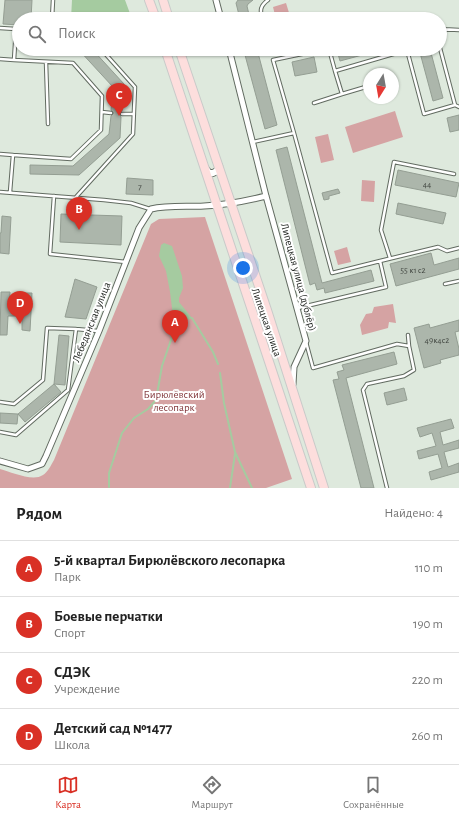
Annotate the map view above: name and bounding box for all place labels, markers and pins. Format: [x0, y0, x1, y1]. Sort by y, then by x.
pin: C [106, 83, 132, 116]
pin: B [66, 197, 92, 230]
pin: D [7, 291, 33, 324]
pin: A [162, 310, 188, 343]

